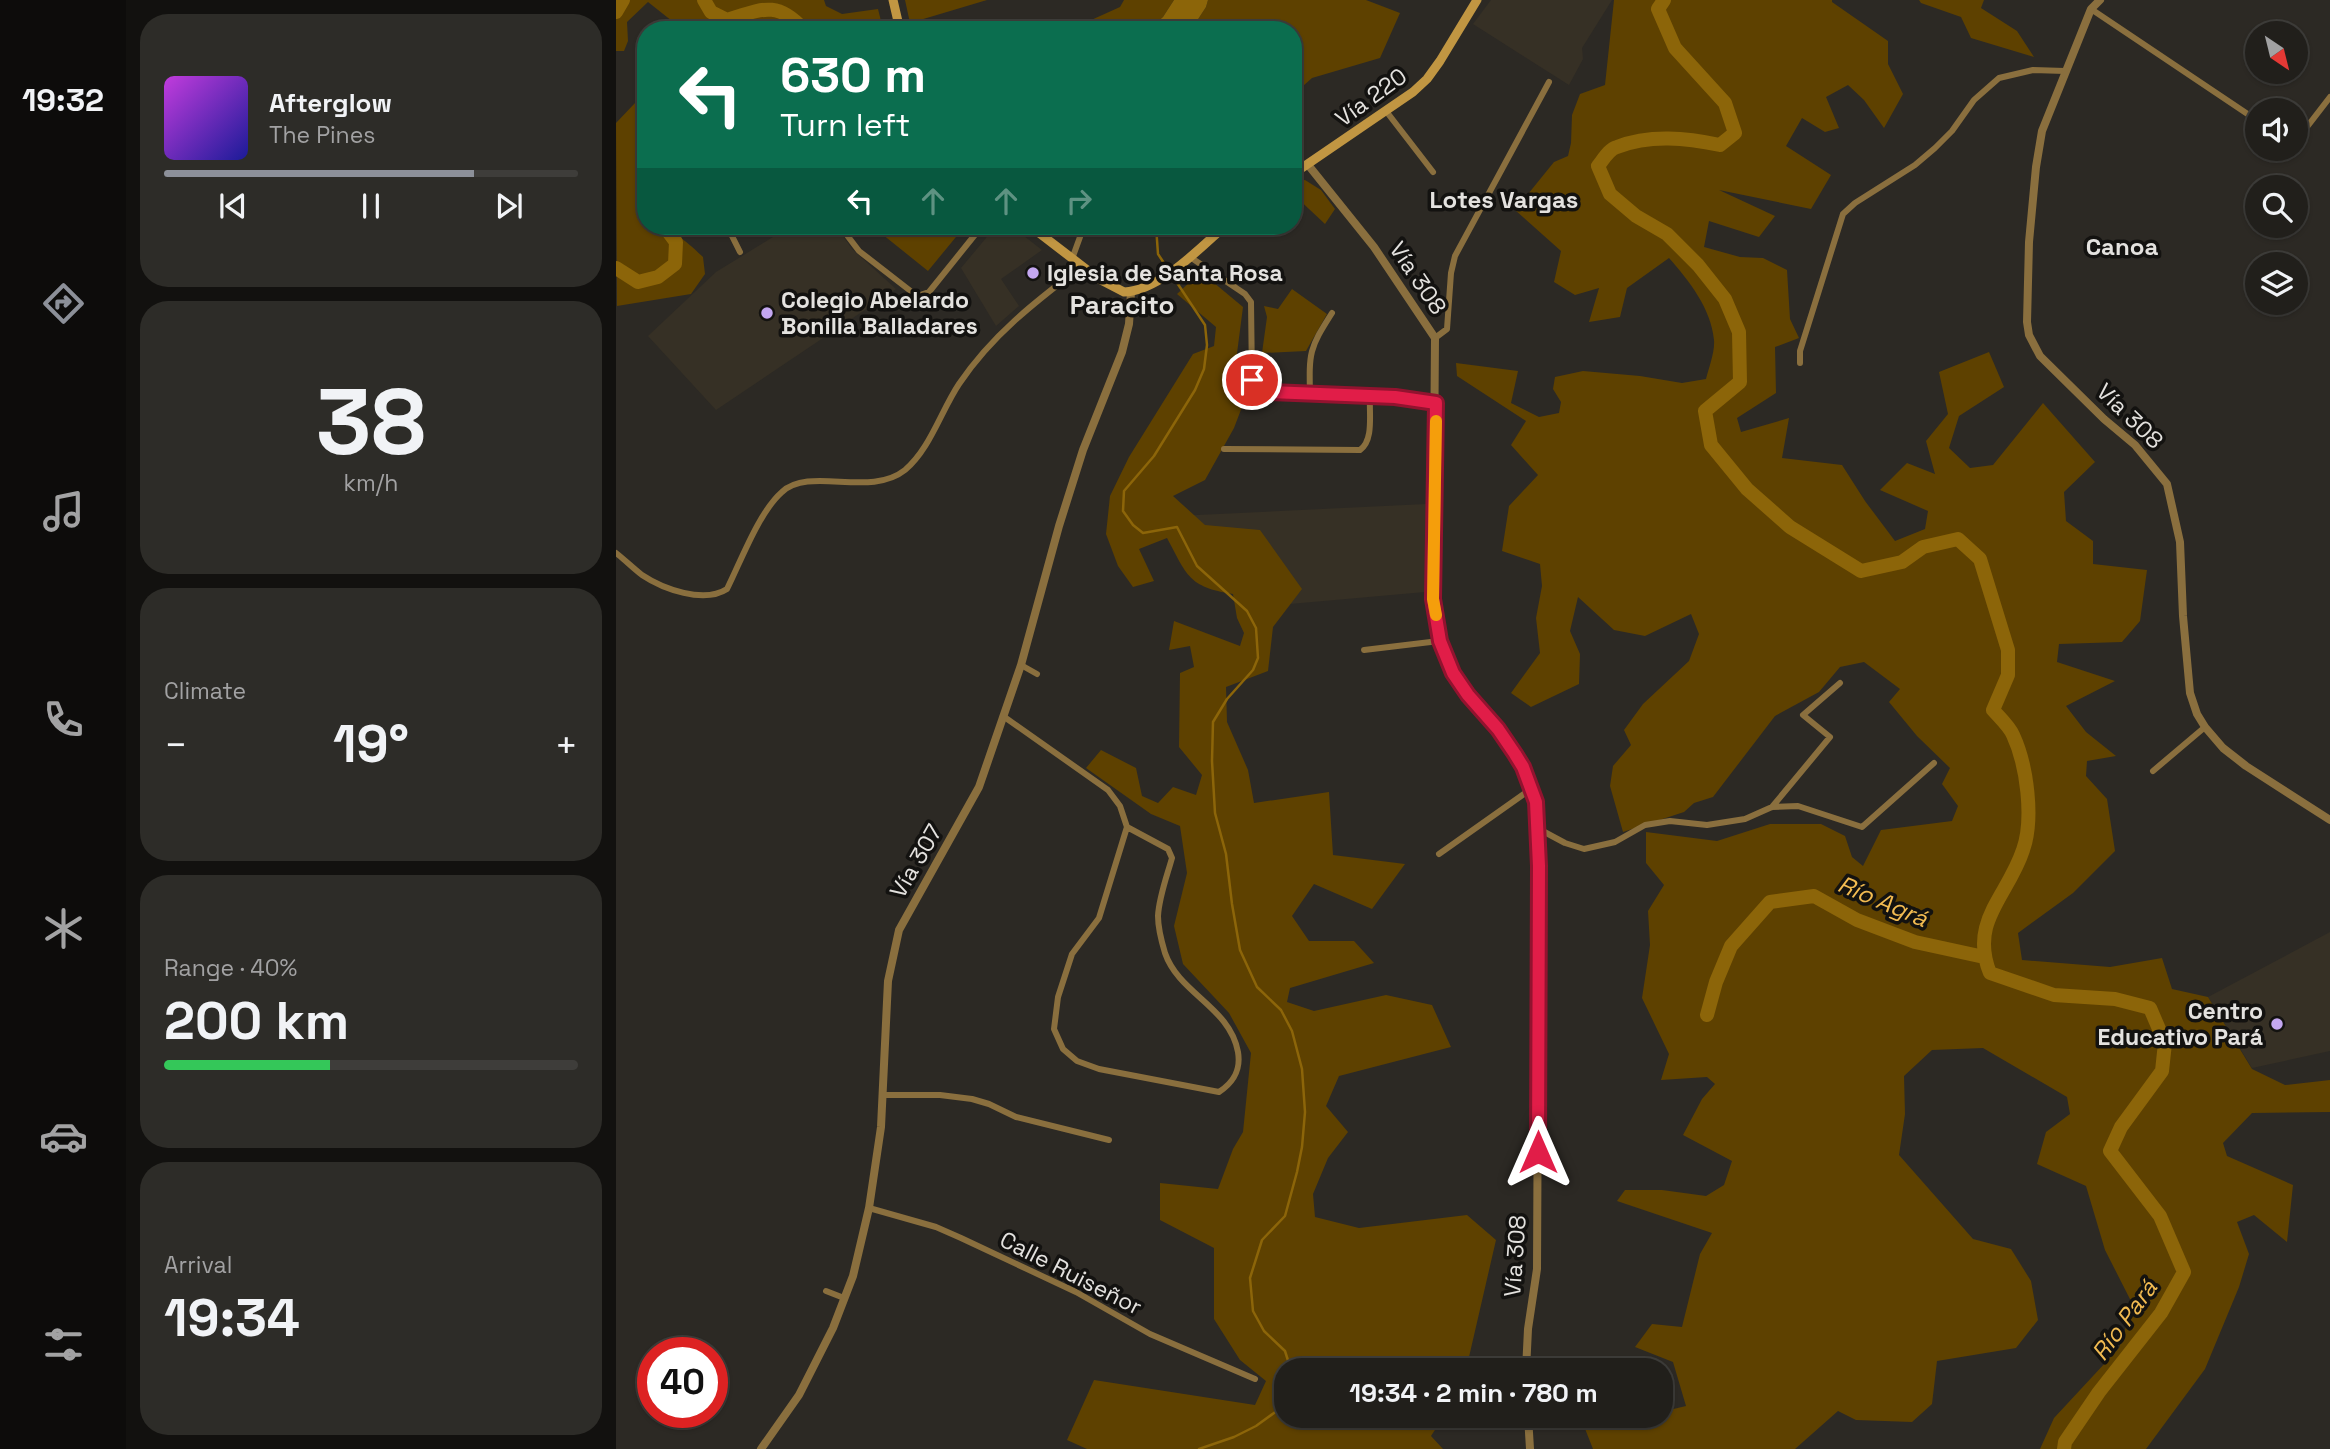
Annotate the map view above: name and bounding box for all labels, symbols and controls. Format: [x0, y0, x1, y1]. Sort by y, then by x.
north arrow [2245, 21, 2308, 84]
map controls [2245, 21, 2308, 315]
text: 630 m [780, 44, 926, 106]
icon: left [665, 49, 756, 140]
street label: Vía 220 [1329, 61, 1413, 133]
text: 19:32 [22, 80, 104, 120]
text: Afterglow [269, 86, 392, 120]
button: sound [2245, 98, 2308, 161]
text: Turn left [780, 105, 910, 145]
text: The Pines [269, 120, 375, 150]
button: search [2245, 175, 2308, 238]
icon: left [841, 182, 879, 220]
icon: ahead [914, 182, 952, 220]
icon: ahead [987, 182, 1025, 220]
icon: right [1060, 182, 1098, 220]
district label: Lotes Vargas [1430, 184, 1578, 215]
icon: previous [214, 187, 252, 225]
icon: pause [352, 187, 390, 225]
icon: next [490, 187, 528, 225]
district label: Canoa [2086, 231, 2158, 262]
street label: Vía 308 [1383, 236, 1453, 320]
button: layers [2245, 252, 2308, 315]
place label: Iglesia de Santa Rosa [1047, 258, 1283, 288]
marker: Iglesia de Santa Rosa [1025, 265, 1041, 281]
icon: directions [39, 279, 88, 328]
place label: Colegio Abelardo Bonilla Balladares [781, 285, 978, 341]
district label: Paracito [1070, 288, 1174, 322]
marker: Colegio Abelardo Bonilla Balladares [759, 305, 775, 321]
pin [1222, 350, 1282, 410]
icon: arrive [1233, 361, 1271, 399]
text: 38 [316, 364, 426, 481]
street label: Vía 308 [2090, 377, 2170, 455]
text: km/h [344, 468, 398, 498]
icon: music [39, 487, 88, 536]
text: Climate [164, 676, 246, 706]
icon: phone [39, 695, 88, 744]
text: 19° [333, 711, 409, 777]
text: − [164, 721, 188, 769]
text: + [554, 721, 578, 769]
street label: Vía 307 [883, 819, 949, 903]
water label: Río Agrá [1833, 868, 1933, 934]
icon: climate [39, 904, 88, 953]
text: Range · 40% [164, 953, 297, 983]
text: 200 km [164, 988, 349, 1054]
place label: Centro Educativo Pará [2098, 996, 2263, 1052]
marker: Centro Educativo Pará [2269, 1016, 2285, 1032]
icon: car [39, 1112, 88, 1161]
position arrow [1501, 1115, 1575, 1189]
street label: Vía 308 [1497, 1214, 1533, 1298]
street label: Calle Ruiseñor [995, 1224, 1147, 1322]
text: Arrival [164, 1250, 232, 1280]
water label: Río Pará [2084, 1273, 2164, 1366]
text: 19:34 [164, 1285, 300, 1351]
icon: filters [39, 1320, 88, 1369]
speed limit sign: 40 [637, 1337, 728, 1428]
text: 19:34 · 2 min · 780 m [1349, 1376, 1598, 1410]

